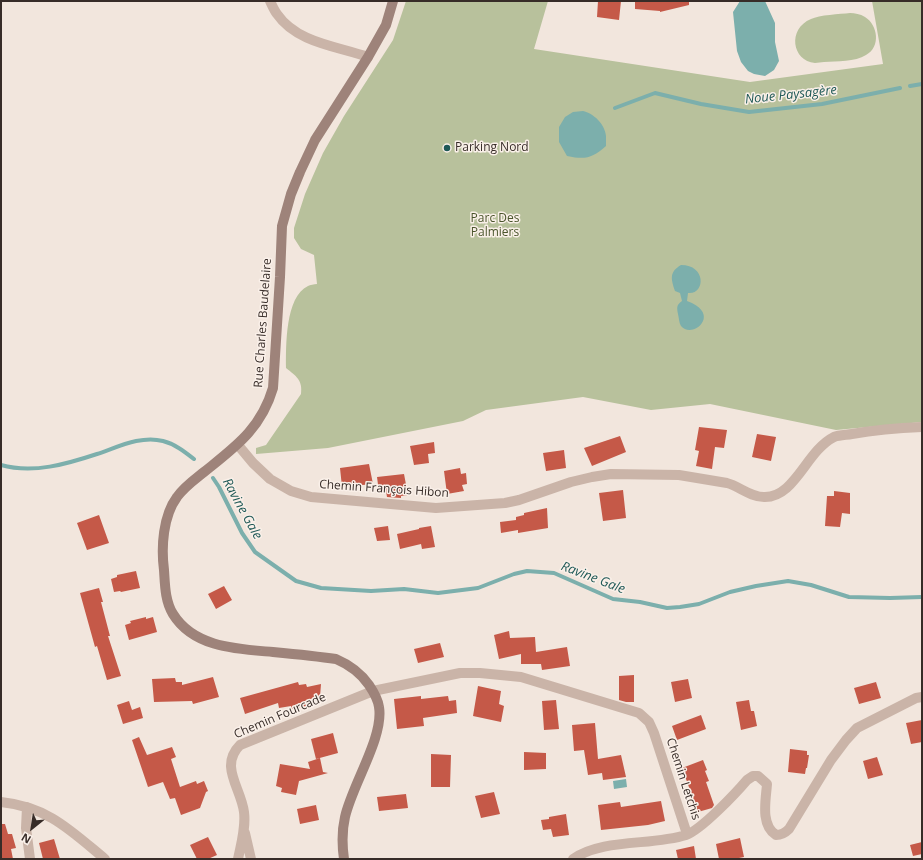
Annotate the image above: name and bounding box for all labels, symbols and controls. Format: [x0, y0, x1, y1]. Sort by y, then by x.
water label: Noue Paysagère [744, 82, 838, 108]
place label: Parking Nord [455, 141, 529, 155]
marker: Parking Nord [442, 143, 452, 153]
park label: Parc Des Palmiers [471, 212, 519, 240]
street label: Rue Charles Baudelaire [251, 258, 275, 388]
water label: Ravine Gale [219, 476, 265, 542]
street label: Chemin François Hibon [319, 477, 449, 501]
water label: Ravine Gale [559, 559, 627, 597]
street label: Chemin Fourcade [232, 690, 328, 742]
street label: Chemin Letchis [663, 736, 703, 822]
north arrow [12, 808, 52, 848]
text: N [18, 830, 33, 848]

